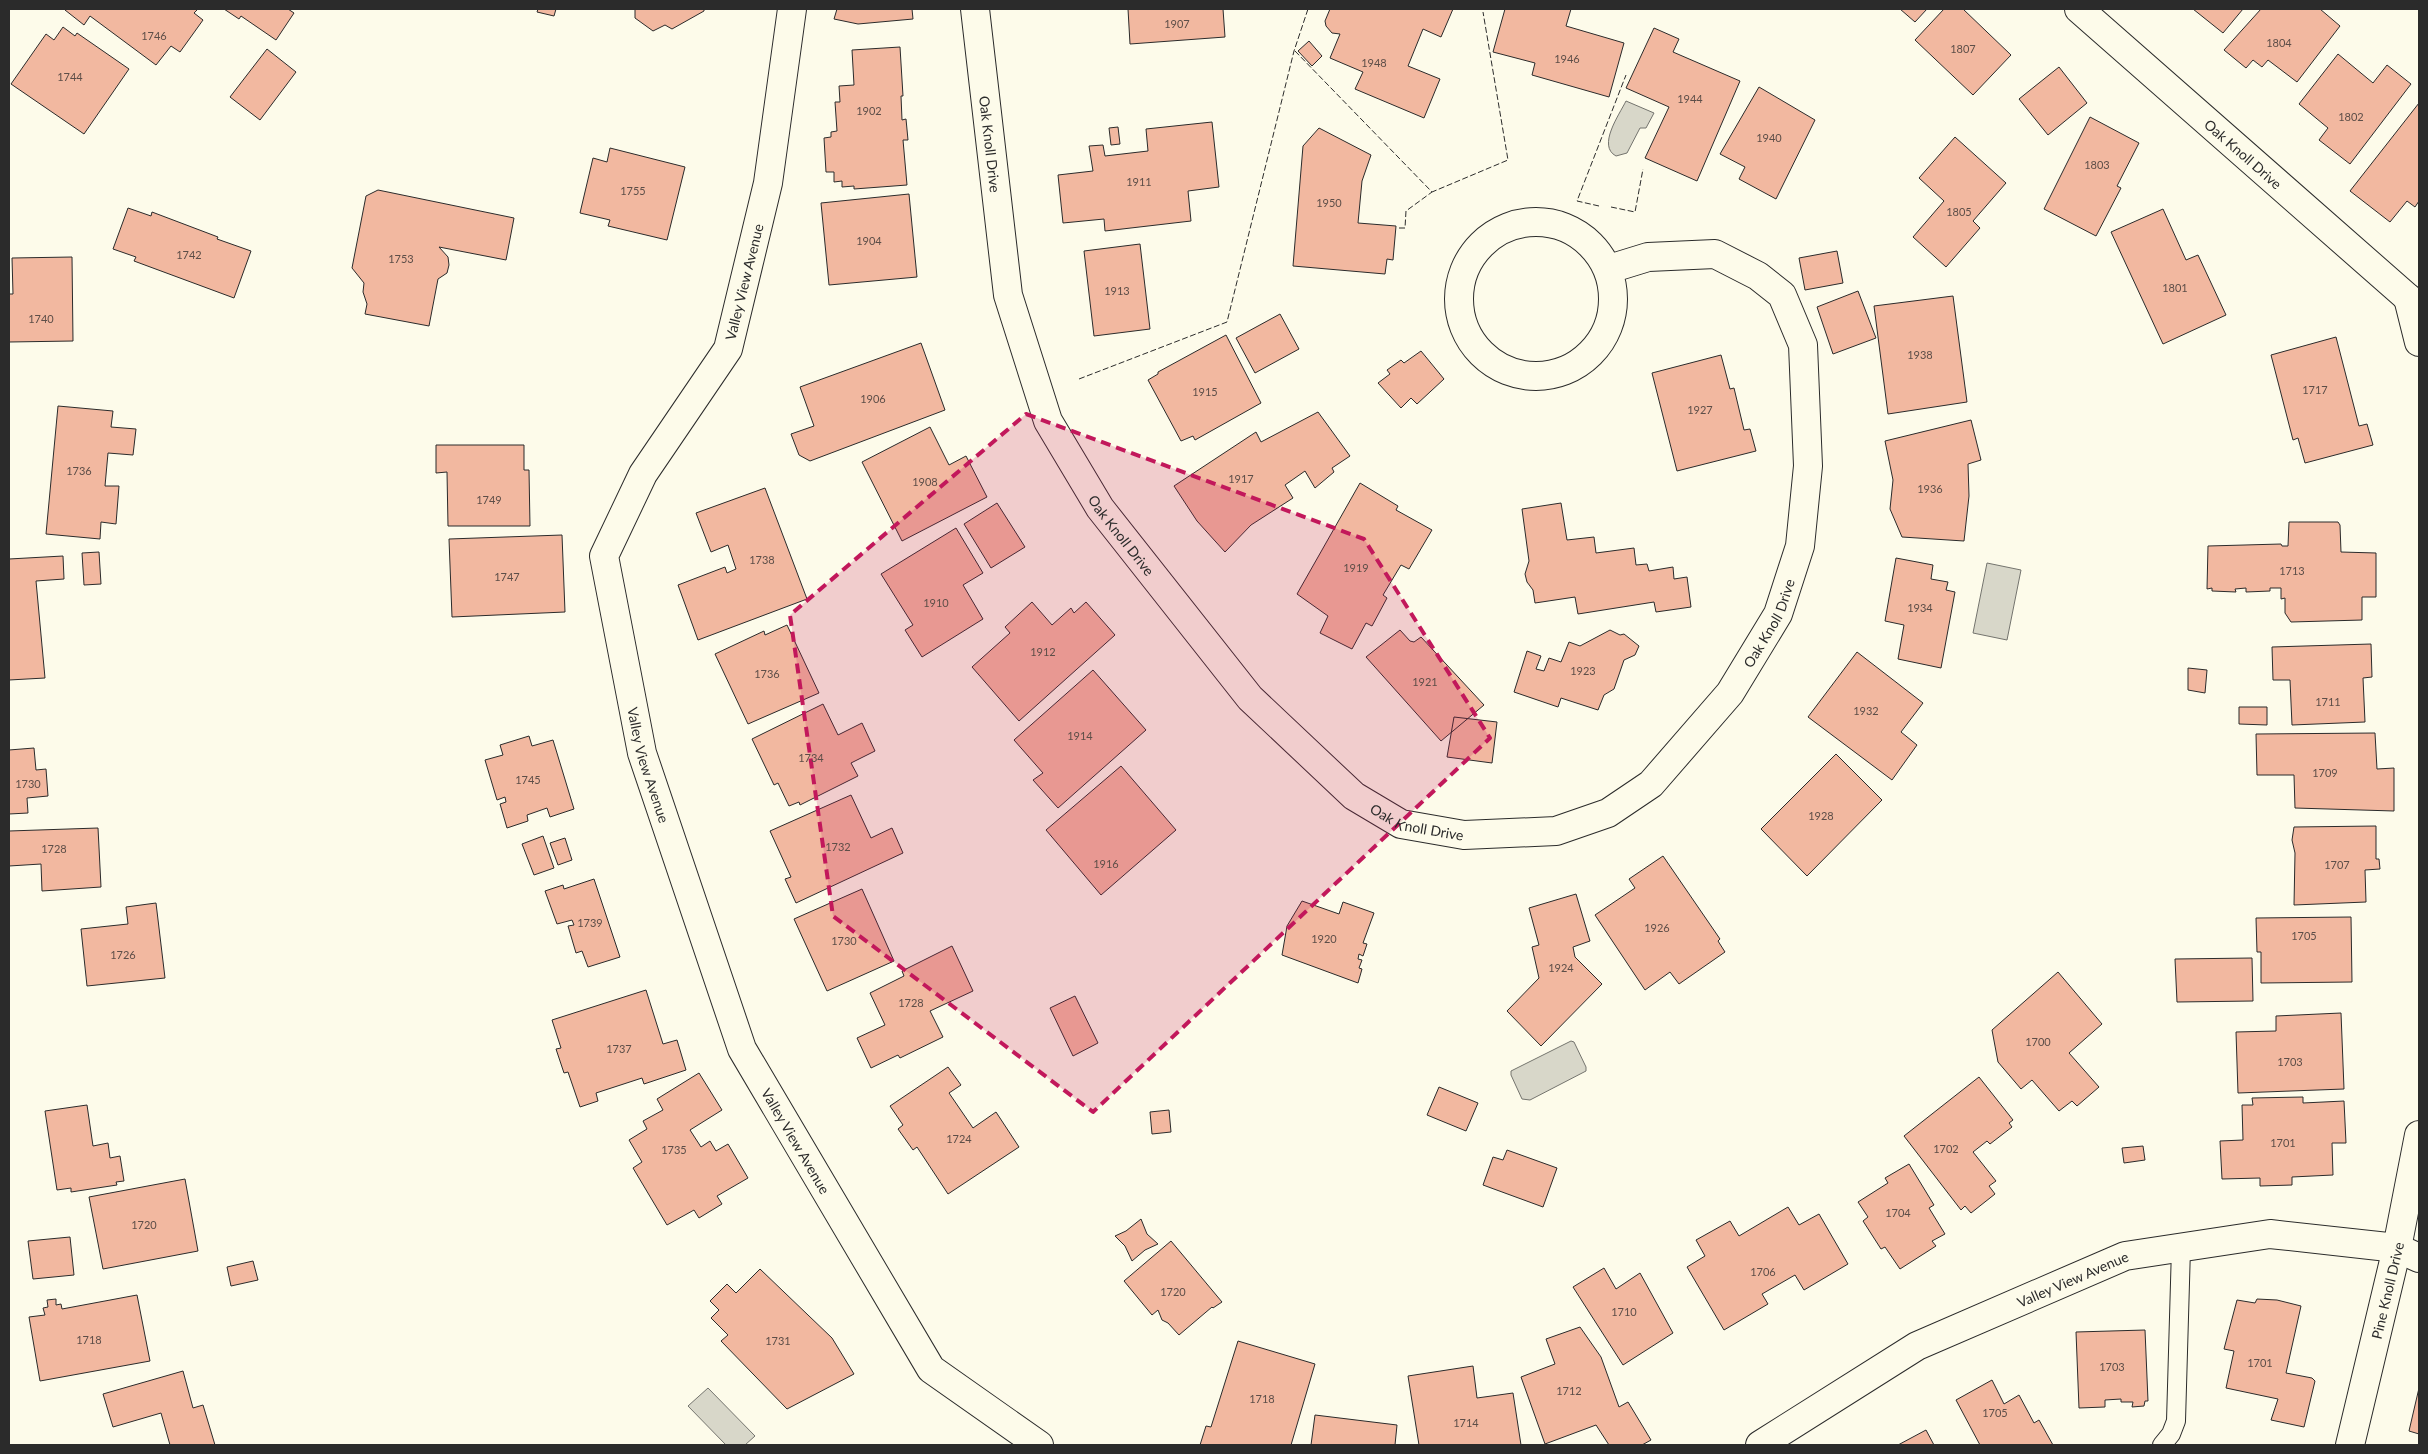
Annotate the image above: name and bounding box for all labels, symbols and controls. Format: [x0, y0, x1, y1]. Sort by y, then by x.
house number: 1907 [1164, 17, 1190, 30]
house number: 1746 [141, 29, 167, 42]
house number: 1804 [2266, 36, 2292, 49]
house number: 1807 [1950, 42, 1976, 55]
house number: 1946 [1554, 52, 1580, 65]
house number: 1948 [1361, 56, 1387, 69]
house number: 1744 [57, 70, 83, 83]
house number: 1944 [1677, 92, 1703, 105]
street label: Oak Knoll Drive [977, 95, 1005, 193]
house number: 1902 [856, 104, 882, 117]
house number: 1802 [2338, 110, 2364, 123]
street label: Oak Knoll Drive [2201, 115, 2286, 192]
house number: 1940 [1756, 131, 1782, 144]
house number: 1803 [2084, 158, 2110, 171]
house number: 1911 [1126, 175, 1152, 188]
house number: 1755 [620, 184, 646, 197]
house number: 1950 [1316, 196, 1342, 209]
house number: 1805 [1946, 205, 1972, 218]
street label: Valley View Avenue [721, 222, 767, 342]
house number: 1904 [856, 234, 882, 247]
house number: 1742 [176, 248, 202, 261]
house number: 1753 [388, 252, 414, 265]
house number: 1801 [2162, 281, 2188, 294]
house number: 1913 [1104, 284, 1130, 297]
house number: 1740 [28, 312, 54, 325]
house number: 1938 [1907, 348, 1933, 361]
house number: 1717 [2302, 383, 2328, 396]
house number: 1915 [1192, 385, 1218, 398]
house number: 1906 [860, 392, 886, 405]
house number: 1927 [1687, 403, 1713, 416]
house number: 1736 [66, 464, 92, 477]
house number: 1917 [1228, 472, 1254, 485]
house number: 1908 [912, 475, 938, 488]
house number: 1936 [1917, 482, 1943, 495]
street label: Oak Knoll Drive [1085, 491, 1158, 579]
house number: 1749 [476, 493, 502, 506]
house number: 1738 [749, 553, 775, 566]
house number: 1919 [1343, 561, 1369, 574]
house number: 1713 [2279, 564, 2305, 577]
house number: 1747 [494, 570, 520, 583]
street label: Oak Knoll Drive [1739, 576, 1797, 670]
house number: 1910 [923, 596, 949, 609]
house number: 1934 [1907, 601, 1933, 614]
house number: 1912 [1030, 645, 1056, 658]
house number: 1923 [1570, 664, 1596, 677]
house number: 1736 [754, 667, 780, 680]
house number: 1921 [1412, 675, 1438, 688]
house number: 1711 [2315, 695, 2341, 708]
house number: 1932 [1853, 704, 1879, 717]
street label: Valley View Avenue [625, 705, 673, 825]
house number: 1914 [1067, 729, 1093, 742]
house number: 1734 [798, 751, 824, 764]
house number: 1709 [2312, 766, 2338, 779]
house number: 1745 [515, 773, 541, 786]
house number: 1730 [15, 777, 41, 790]
street label: Oak Knoll Drive [1368, 799, 1465, 843]
house number: 1928 [1808, 809, 1834, 822]
house number: 1732 [825, 840, 851, 853]
house number: 1728 [41, 842, 67, 855]
house number: 1916 [1093, 857, 1119, 870]
house number: 1707 [2324, 858, 2350, 871]
house number: 1739 [577, 916, 603, 929]
house number: 1926 [1644, 921, 1670, 934]
house number: 1705 [2291, 929, 2317, 942]
house number: 1920 [1311, 932, 1337, 945]
house number: 1730 [831, 934, 857, 947]
house number: 1726 [110, 948, 136, 961]
house number: 1924 [1548, 961, 1574, 974]
house number: 1728 [898, 996, 924, 1009]
house number: 1700 [2025, 1035, 2051, 1048]
house number: 1737 [606, 1042, 632, 1055]
house number: 1703 [2277, 1055, 2303, 1068]
street label: Valley View Avenue [758, 1085, 834, 1197]
house number: 1724 [946, 1132, 972, 1145]
house number: 1701 [2270, 1136, 2296, 1149]
house number: 1702 [1933, 1142, 1959, 1155]
house number: 1735 [661, 1143, 687, 1156]
house number: 1704 [1885, 1206, 1911, 1219]
house number: 1720 [131, 1218, 157, 1231]
street label: Pine Knoll Drive [2367, 1240, 2407, 1341]
street label: Valley View Avenue [2014, 1247, 2131, 1310]
house number: 1706 [1750, 1265, 1776, 1278]
house number: 1720 [1160, 1285, 1186, 1298]
house number: 1710 [1611, 1305, 1637, 1318]
house number: 1718 [76, 1333, 102, 1346]
house number: 1731 [765, 1334, 791, 1347]
house number: 1701 [2247, 1356, 2273, 1369]
house number: 1703 [2099, 1360, 2125, 1373]
house number: 1712 [1556, 1384, 1582, 1397]
house number: 1718 [1249, 1392, 1275, 1405]
house number: 1705 [1982, 1406, 2008, 1419]
house number: 1714 [1453, 1416, 1479, 1429]

